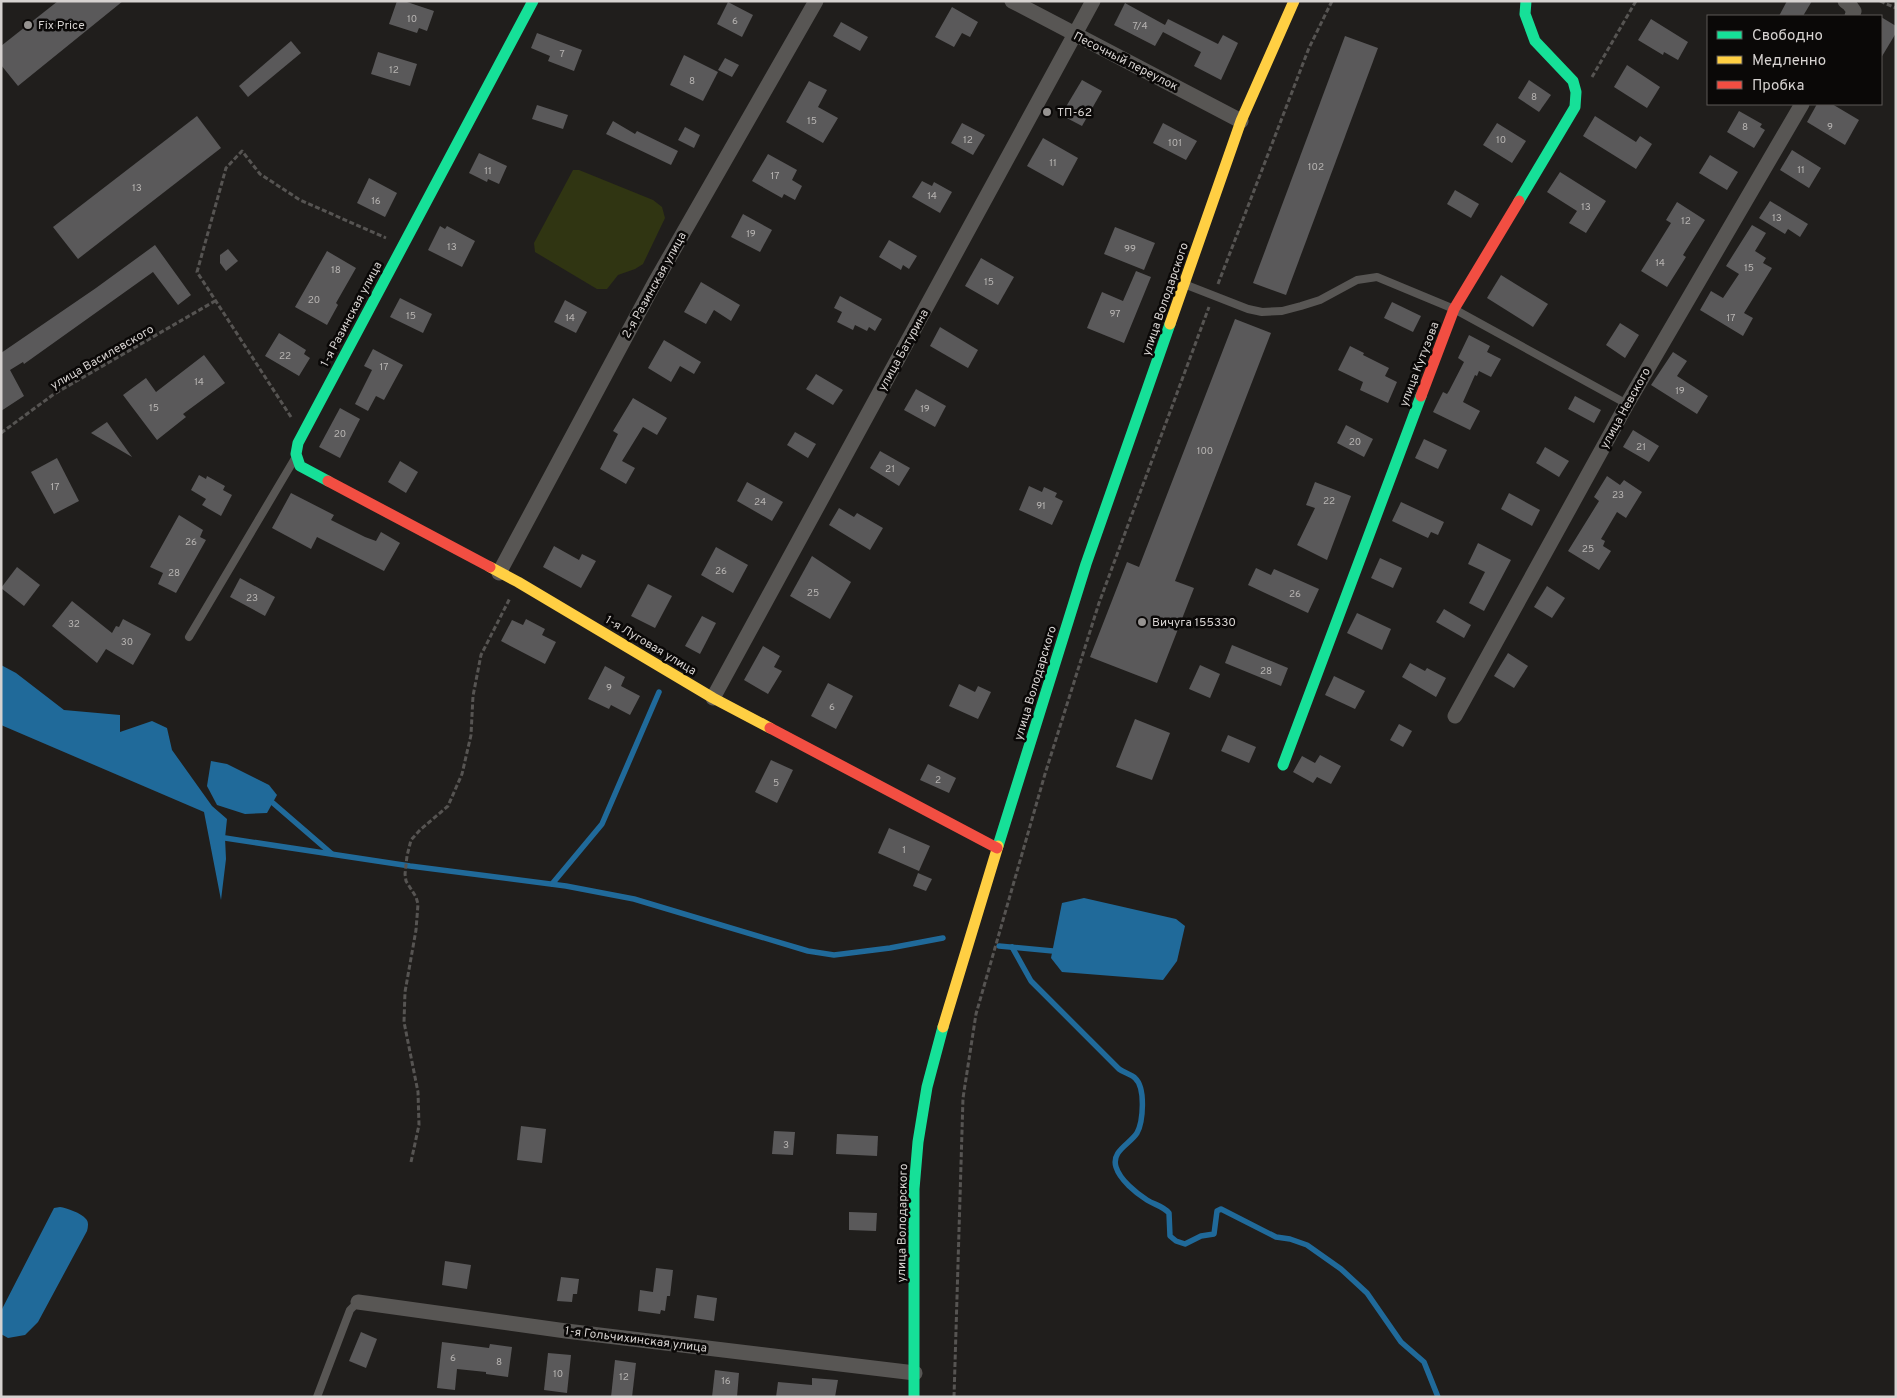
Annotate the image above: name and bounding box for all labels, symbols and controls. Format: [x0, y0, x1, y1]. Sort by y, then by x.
house number: 10 [407, 13, 417, 26]
house number: 6 [732, 15, 738, 28]
legend [1707, 15, 1882, 105]
place label: Fix Price [38, 18, 85, 34]
marker: Fix Price [22, 19, 34, 31]
house number: 7/4 [1132, 20, 1148, 33]
text: Свободно [1752, 27, 1823, 46]
street label: Песочный переулок [1071, 29, 1181, 95]
house number: 7 [559, 48, 565, 61]
text: Медленно [1752, 52, 1826, 71]
house number: 12 [389, 64, 399, 77]
house number: 8 [689, 75, 695, 88]
text: Пробка [1752, 77, 1804, 96]
house number: 8 [1531, 91, 1537, 104]
place label: ТП-62 [1057, 105, 1092, 121]
marker: ТП-62 [1041, 106, 1053, 118]
house number: 15 [807, 115, 817, 128]
house number: 8 [1742, 121, 1748, 134]
house number: 9 [1827, 121, 1833, 134]
house number: 12 [963, 134, 973, 147]
house number: 10 [1496, 134, 1506, 147]
house number: 101 [1168, 137, 1182, 150]
house number: 11 [1049, 157, 1057, 170]
house number: 102 [1308, 161, 1324, 174]
house number: 11 [1797, 164, 1805, 177]
house number: 11 [484, 165, 492, 178]
house number: 17 [771, 170, 779, 183]
house number: 13 [132, 182, 142, 195]
house number: 14 [927, 190, 937, 203]
house number: 16 [371, 195, 381, 208]
house number: 13 [1581, 201, 1591, 214]
house number: 13 [1772, 212, 1782, 225]
house number: 12 [1681, 215, 1691, 228]
house number: 19 [746, 228, 756, 241]
street label: 2-я Разинская улица [619, 229, 691, 341]
street label: улица Володарского [1139, 240, 1193, 358]
house number: 13 [447, 241, 457, 254]
house number: 99 [1124, 243, 1136, 256]
house number: 14 [1655, 257, 1665, 270]
street label: 1-я Разинская улица [317, 259, 386, 370]
house number: 15 [1744, 262, 1754, 275]
house number: 18 [331, 264, 341, 277]
house number: 15 [984, 276, 994, 289]
house number: 20 [308, 294, 320, 307]
street label: улица Батурина [875, 307, 933, 394]
house number: 97 [1110, 308, 1120, 321]
house number: 15 [406, 310, 416, 323]
house number: 14 [565, 312, 575, 325]
house number: 17 [1727, 312, 1735, 325]
street label: улица Кутузова [1396, 320, 1443, 409]
street label: улица Василевского [48, 322, 157, 394]
house number: 22 [279, 350, 291, 363]
house number: 17 [380, 361, 388, 374]
street label: улица Невского [1597, 365, 1655, 452]
house number: 14 [194, 376, 204, 389]
house number: 19 [1675, 385, 1685, 398]
house number: 15 [149, 402, 159, 415]
house number: 19 [920, 403, 930, 416]
house number: 20 [334, 428, 346, 441]
house number: 20 [1349, 436, 1361, 449]
house number: 21 [1636, 441, 1646, 454]
house number: 100 [1197, 445, 1213, 458]
house number: 21 [885, 463, 895, 476]
house number: 17 [51, 481, 59, 494]
house number: 23 [1612, 489, 1624, 502]
house number: 22 [1323, 495, 1335, 508]
house number: 24 [754, 496, 766, 509]
house number: 91 [1036, 500, 1046, 513]
house number: 26 [185, 536, 197, 549]
house number: 25 [1582, 543, 1594, 556]
house number: 26 [715, 565, 727, 578]
house number: 28 [168, 567, 180, 580]
house number: 25 [807, 587, 819, 600]
house number: 26 [1289, 588, 1301, 601]
house number: 23 [246, 592, 258, 605]
street label: 1-я Луговая улица [602, 612, 699, 679]
place label: Вичуга 155330 [1152, 615, 1236, 631]
marker: Вичуга 155330 [1136, 616, 1148, 628]
house number: 32 [68, 618, 80, 631]
street label: улица Володарского [1011, 624, 1061, 742]
house number: 30 [121, 636, 133, 649]
house number: 28 [1260, 665, 1272, 678]
house number: 9 [606, 682, 612, 695]
house number: 6 [829, 701, 835, 714]
house number: 2 [935, 774, 941, 787]
house number: 5 [773, 777, 779, 790]
house number: 1 [902, 844, 906, 857]
house number: 3 [783, 1139, 789, 1152]
street label: улица Володарского [894, 1163, 912, 1283]
street label: 1-я Гольчихинская улица [564, 1323, 708, 1357]
house number: 6 [450, 1352, 456, 1365]
house number: 8 [496, 1356, 502, 1369]
house number: 10 [553, 1368, 563, 1381]
house number: 12 [619, 1371, 629, 1384]
house number: 16 [721, 1375, 731, 1388]

